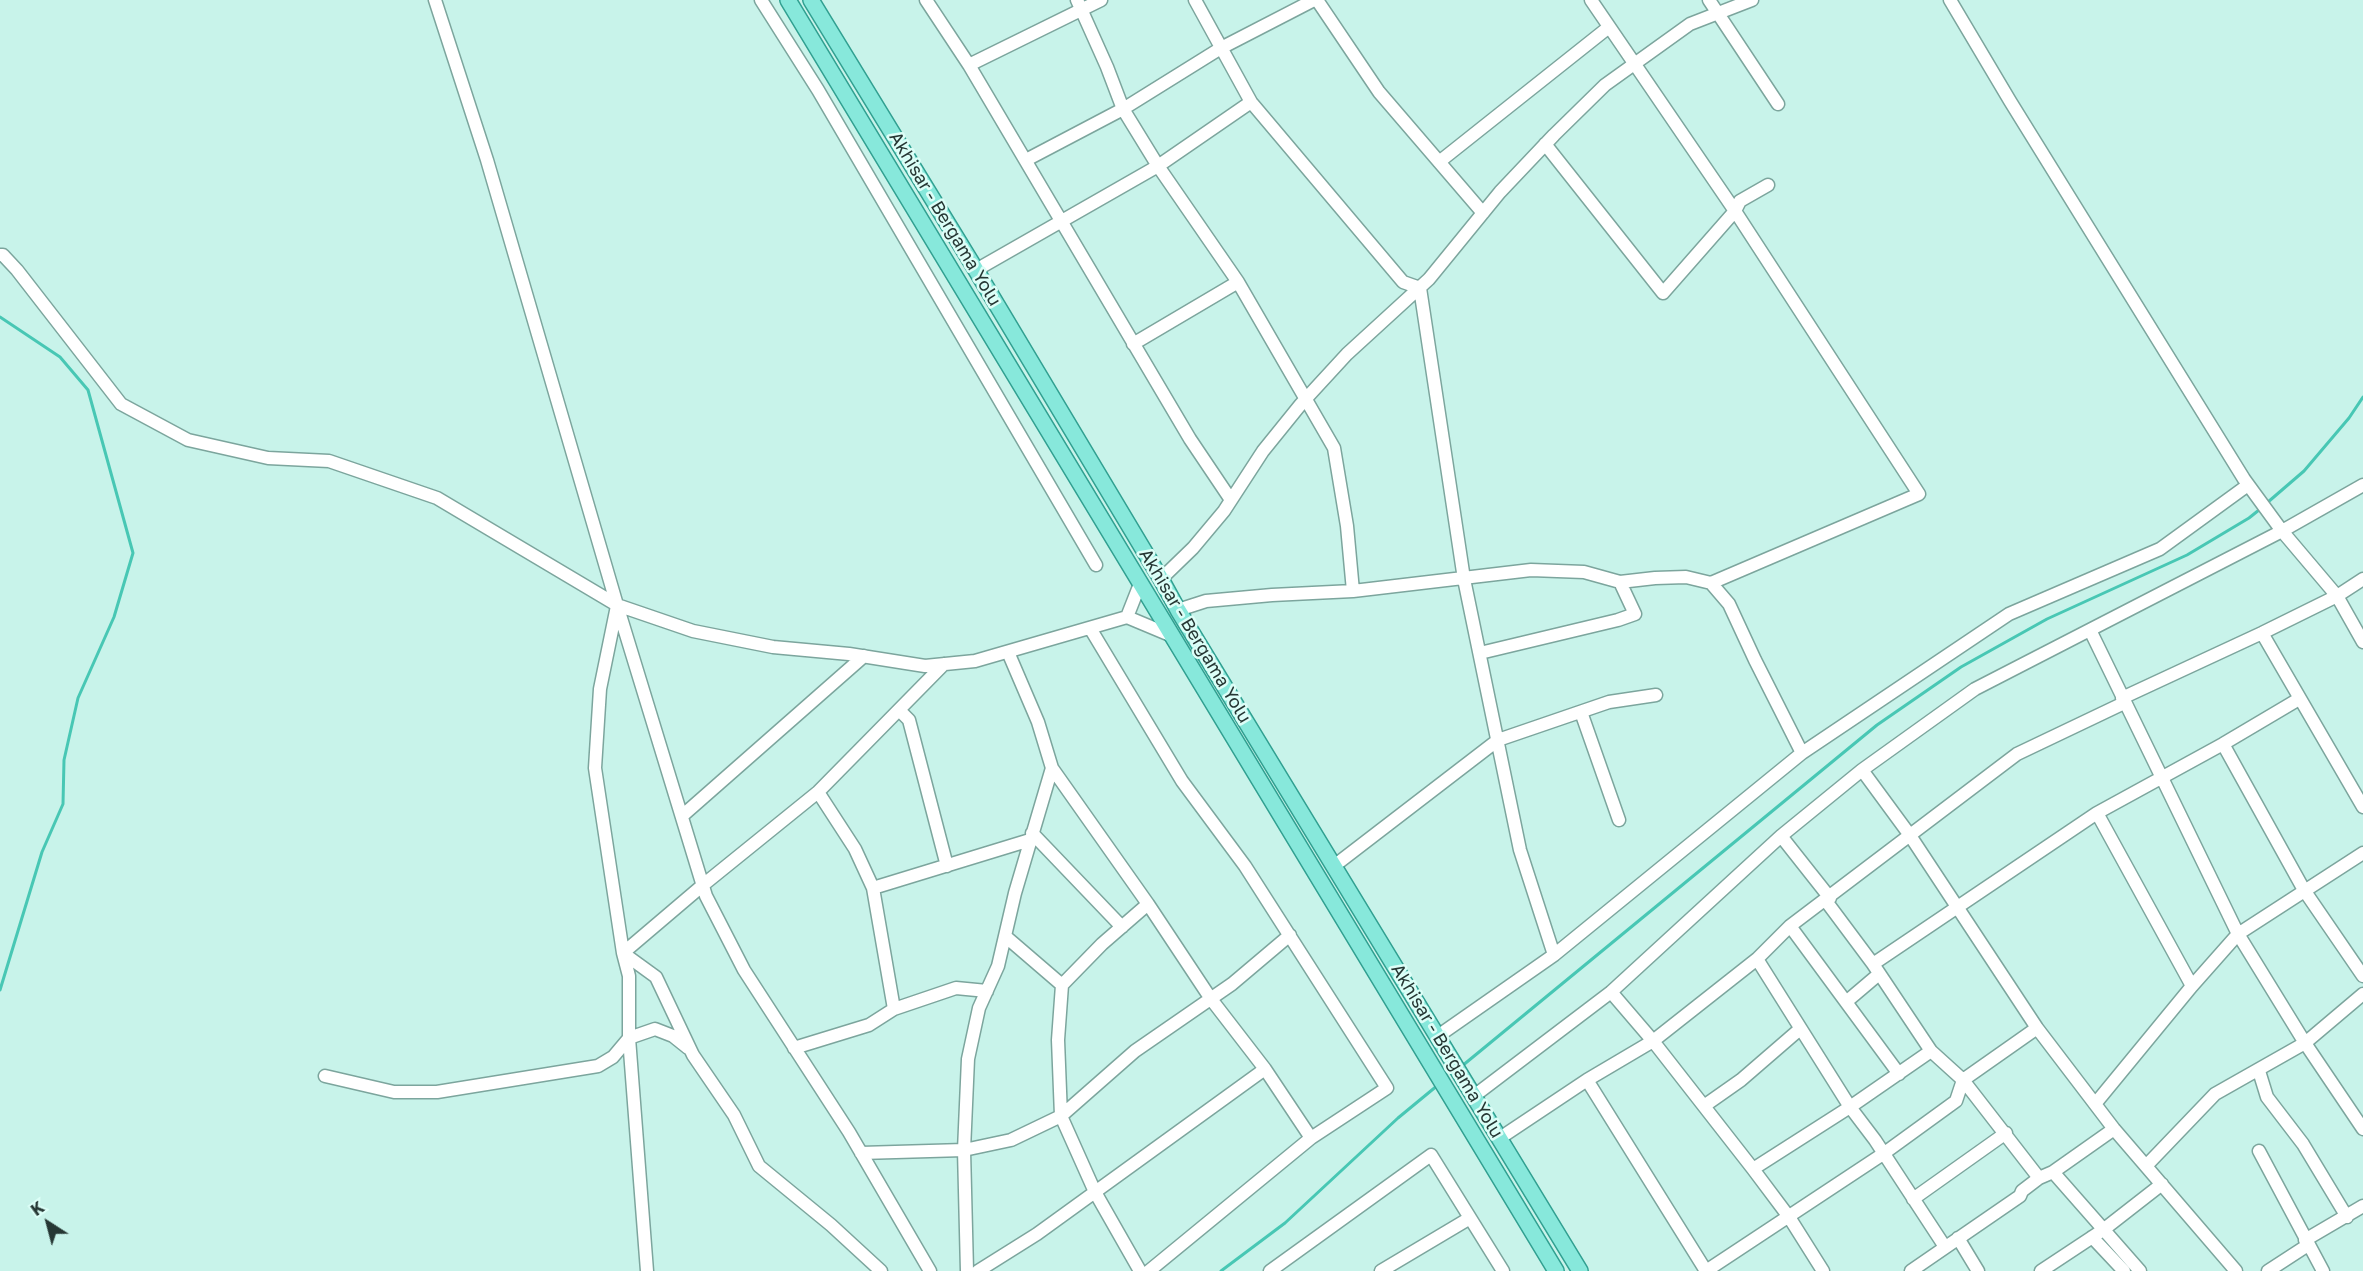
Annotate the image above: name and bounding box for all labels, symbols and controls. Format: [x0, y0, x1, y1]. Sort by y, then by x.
street label: Akhisar - Bergama Yolu [884, 128, 1006, 310]
street label: Akhisar - Bergama Yolu [1134, 545, 1256, 727]
street label: Akhisar - Bergama Yolu [1386, 960, 1508, 1142]
north arrow [18, 1193, 78, 1253]
text: K [27, 1197, 48, 1220]

